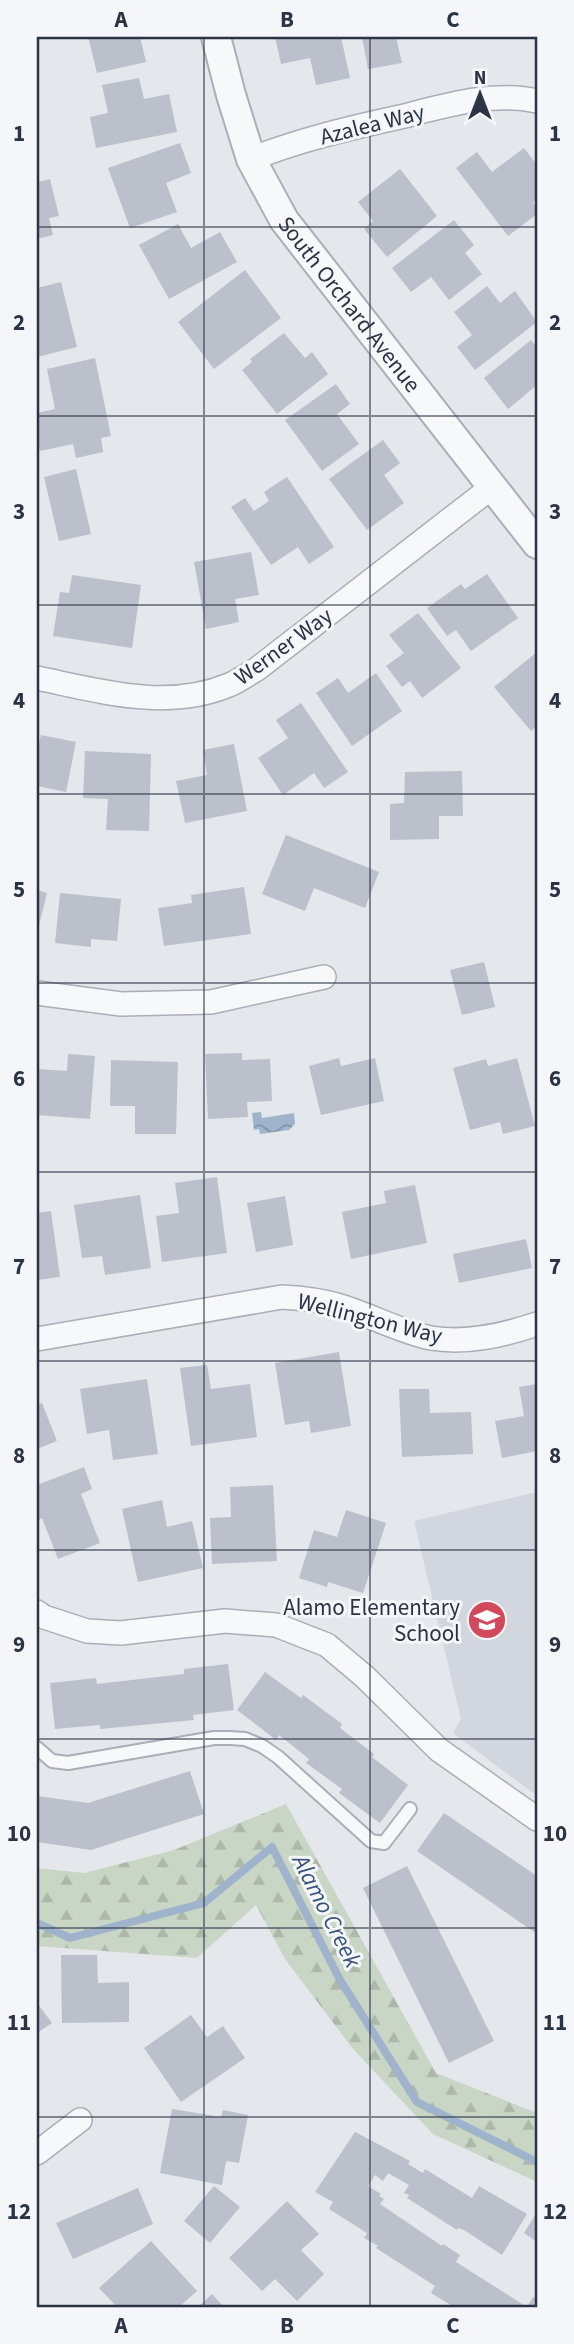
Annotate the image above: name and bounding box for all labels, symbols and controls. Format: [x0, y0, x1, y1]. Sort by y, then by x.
text: A [113, 3, 128, 36]
text: B [280, 3, 294, 36]
text: C [446, 3, 460, 36]
north arrow [444, 60, 514, 130]
text: N [474, 65, 486, 92]
street label: Azalea Way [316, 96, 428, 153]
text: 1 [13, 117, 25, 150]
text: 1 [549, 117, 561, 150]
street label: South Orchard Avenue [270, 209, 429, 400]
text: 2 [13, 306, 25, 339]
text: 2 [549, 306, 561, 339]
text: 3 [13, 495, 25, 528]
text: 3 [549, 495, 561, 528]
street label: Werner Way [227, 599, 339, 693]
text: 4 [13, 684, 25, 717]
text: 4 [549, 684, 561, 717]
text: 5 [13, 873, 25, 906]
text: 5 [549, 873, 561, 906]
text: 6 [13, 1062, 25, 1095]
text: 6 [549, 1062, 561, 1095]
text: 7 [13, 1250, 25, 1283]
text: 7 [549, 1250, 561, 1283]
street label: Wellington Way [294, 1285, 446, 1352]
text: 8 [13, 1439, 25, 1472]
text: 8 [549, 1439, 561, 1472]
place label: Alamo Elementary School [283, 1591, 460, 1650]
school or university icon: Alamo Elementary School [466, 1599, 508, 1641]
text: 9 [13, 1628, 25, 1661]
text: 9 [549, 1628, 561, 1661]
text: 10 [7, 1817, 31, 1850]
text: 10 [543, 1817, 567, 1850]
water label: Alamo Creek [282, 1847, 370, 1974]
text: 11 [7, 2006, 31, 2039]
text: 11 [543, 2006, 567, 2039]
text: 12 [7, 2195, 31, 2228]
text: 12 [543, 2195, 567, 2228]
text: A [113, 2309, 128, 2342]
text: B [280, 2309, 294, 2342]
text: C [446, 2309, 460, 2342]

